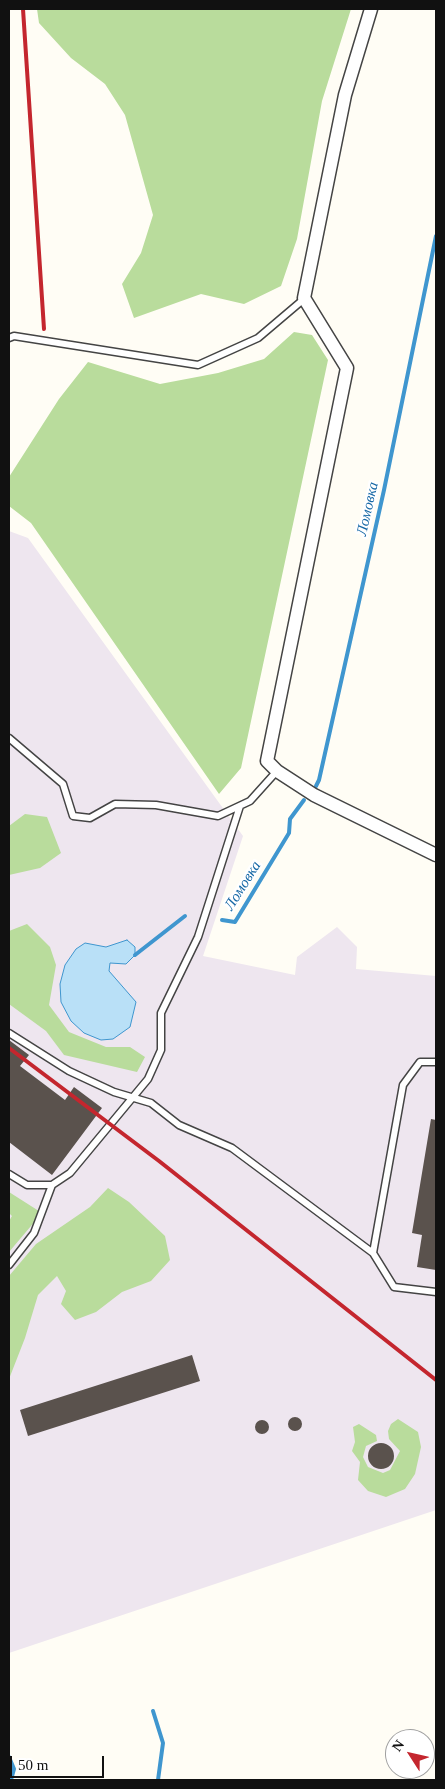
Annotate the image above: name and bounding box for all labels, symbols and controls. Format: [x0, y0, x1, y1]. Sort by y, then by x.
water label: Ломовка [353, 480, 383, 538]
water label: Ломовка [221, 858, 265, 914]
north arrow [385, 1729, 435, 1779]
text: N [389, 1737, 407, 1754]
scale bar [12, 1746, 106, 1778]
text: 50 m [18, 1757, 48, 1773]

